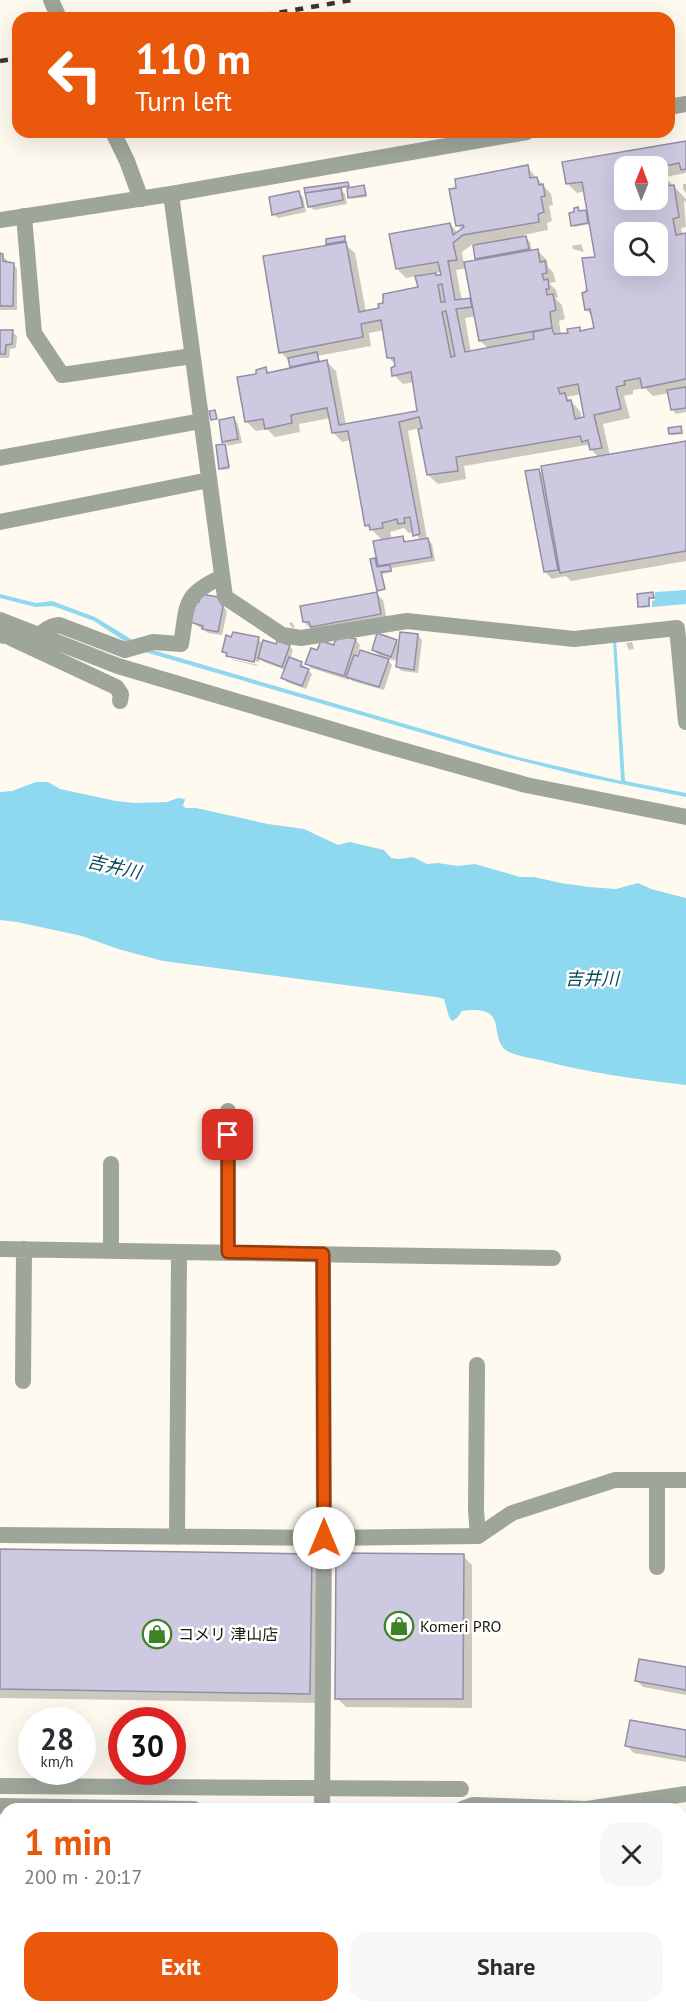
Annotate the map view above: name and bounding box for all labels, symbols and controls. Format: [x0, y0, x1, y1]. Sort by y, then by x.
text: 110 m [135, 31, 251, 86]
icon: left [36, 36, 114, 114]
text: Turn left [135, 84, 232, 118]
north arrow [614, 156, 668, 210]
map controls [614, 156, 668, 276]
button: search [614, 222, 668, 276]
water label: 吉井川 [85, 849, 145, 884]
water label: 吉井川 [565, 967, 621, 990]
pin [202, 1109, 253, 1160]
icon: arrive [211, 1118, 244, 1151]
position arrow [292, 1506, 356, 1570]
shop icon: Komeri PRO [383, 1610, 415, 1642]
place label: Komeri PRO [420, 1616, 501, 1636]
shop icon: コメリ 津山店 [141, 1618, 173, 1650]
place label: コメリ 津山店 [178, 1624, 278, 1644]
speed limit sign: 30 [108, 1707, 186, 1785]
text: 28 [40, 1719, 74, 1758]
text: km/h [41, 1752, 73, 1771]
text: 1 min [24, 1818, 112, 1865]
button: close [600, 1823, 663, 1886]
text: 200 m · 20:17 [24, 1864, 142, 1890]
button: Exit [24, 1932, 338, 2001]
button: Share [350, 1932, 663, 2001]

